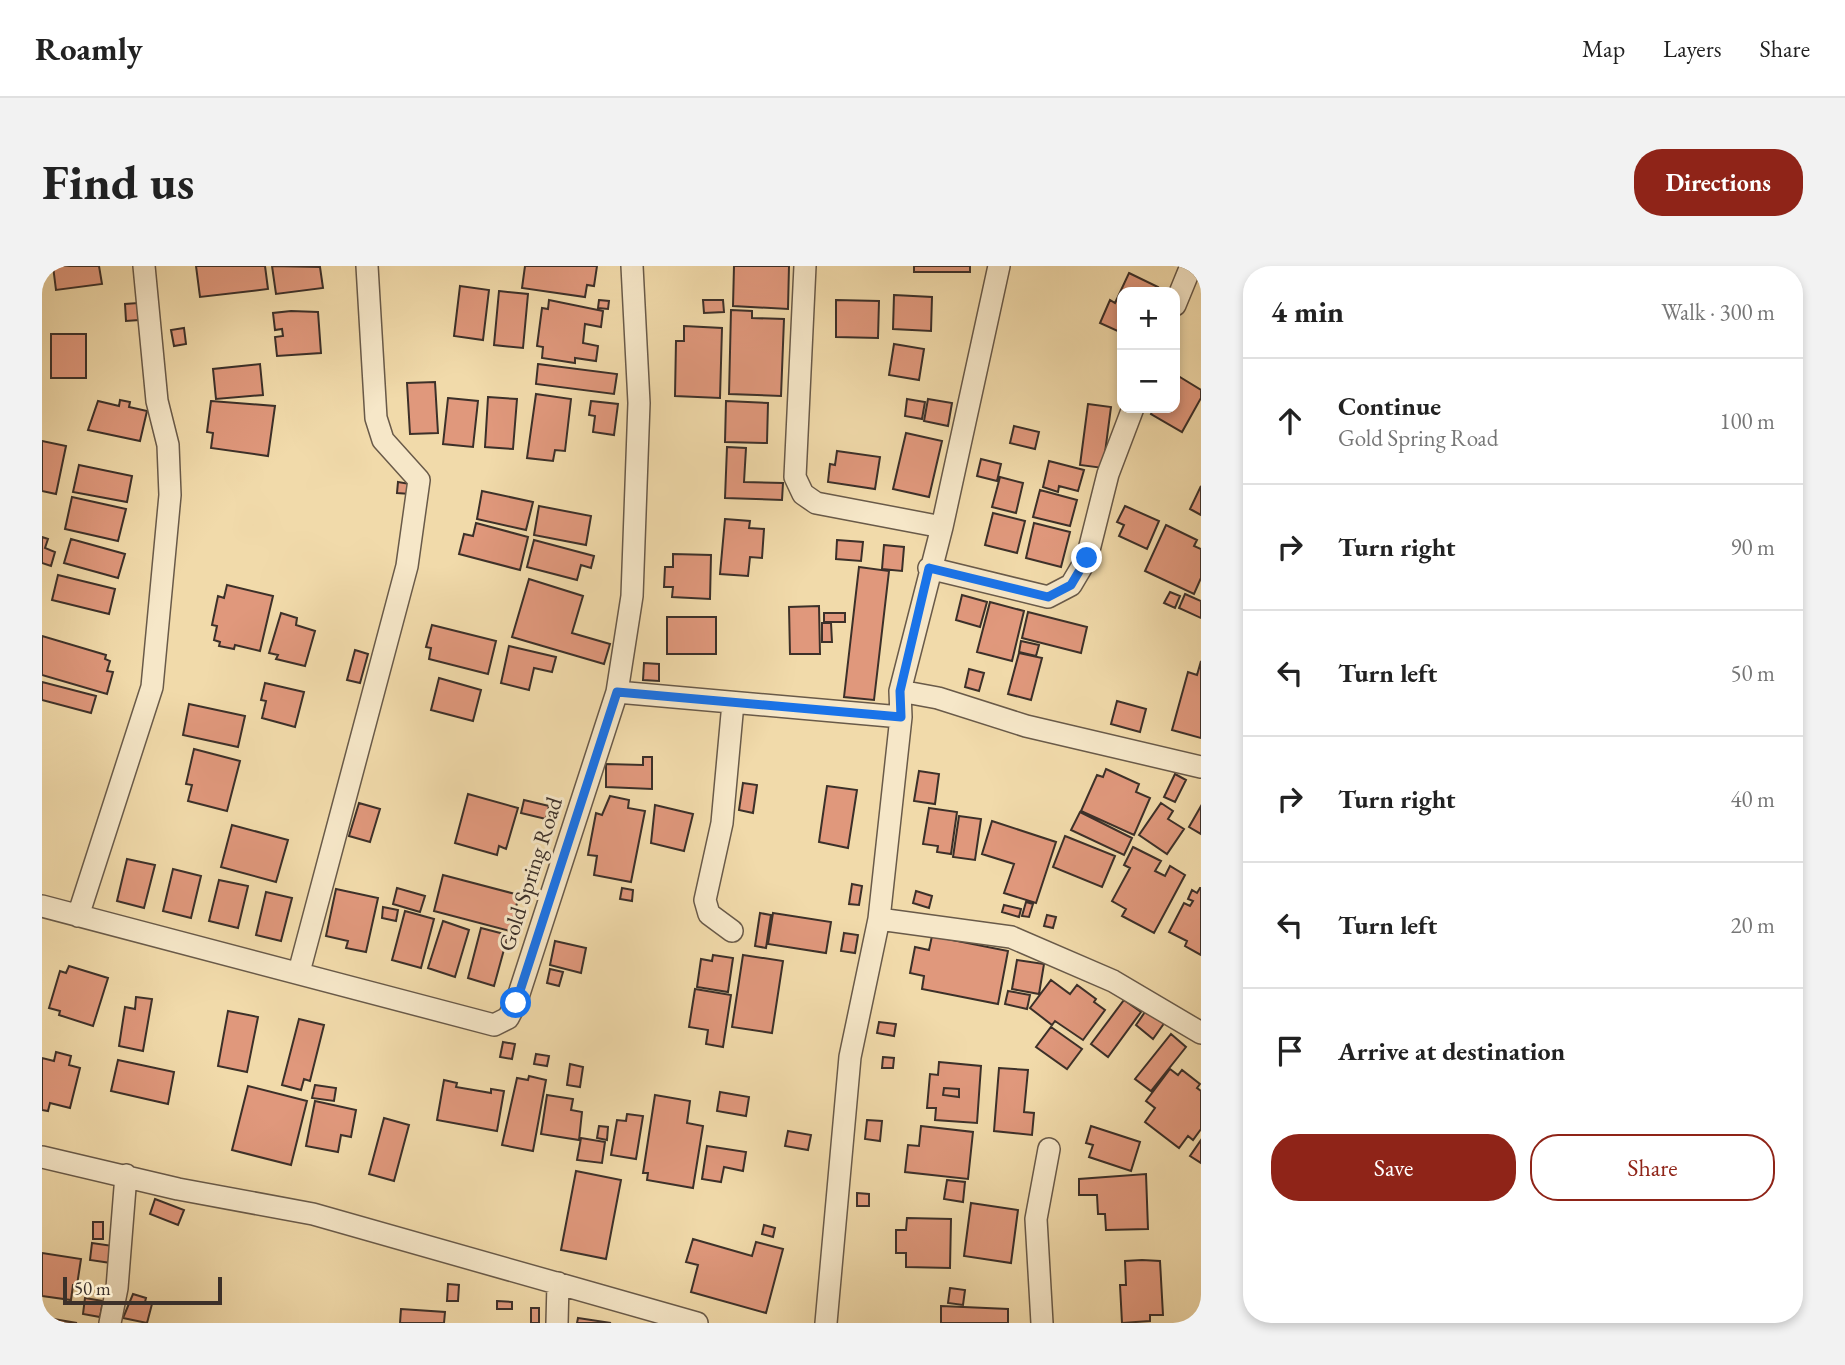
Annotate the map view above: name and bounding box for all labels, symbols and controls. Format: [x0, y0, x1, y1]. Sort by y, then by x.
text: Roamly [35, 27, 143, 70]
text: Map [1582, 33, 1625, 64]
text: Layers [1663, 33, 1722, 64]
text: Share [1760, 33, 1810, 64]
button: Directions [1634, 149, 1803, 216]
text: Find us [42, 150, 194, 214]
map controls [1117, 287, 1180, 413]
button: + [1117, 287, 1180, 350]
text: 4 min [1271, 292, 1344, 331]
text: Walk · 300 m [1661, 297, 1775, 327]
button: − [1117, 350, 1180, 413]
text: Continue [1338, 389, 1441, 423]
icon: ahead [1271, 402, 1309, 440]
text: 100 m [1719, 406, 1775, 436]
text: Gold Spring Road [1338, 423, 1498, 453]
icon: right [1271, 528, 1309, 566]
text: Turn right [1338, 530, 1456, 564]
text: 90 m [1730, 532, 1775, 562]
route end [1071, 542, 1102, 573]
icon: left [1271, 654, 1309, 692]
text: Turn left [1338, 656, 1437, 690]
text: 50 m [1730, 658, 1775, 688]
icon: right [1271, 780, 1309, 818]
text: Turn right [1338, 782, 1456, 816]
text: 40 m [1730, 784, 1775, 814]
street label: Gold Spring Road [491, 793, 569, 955]
icon: left [1271, 906, 1309, 944]
text: Turn left [1338, 908, 1437, 942]
text: 20 m [1730, 910, 1775, 940]
route start [500, 987, 531, 1018]
icon: arrive [1271, 1032, 1309, 1070]
text: Arrive at destination [1338, 1034, 1565, 1068]
button: Save [1271, 1134, 1516, 1201]
button: Share [1530, 1134, 1775, 1201]
scale bar [63, 1274, 222, 1306]
text: 50 m [74, 1276, 111, 1301]

